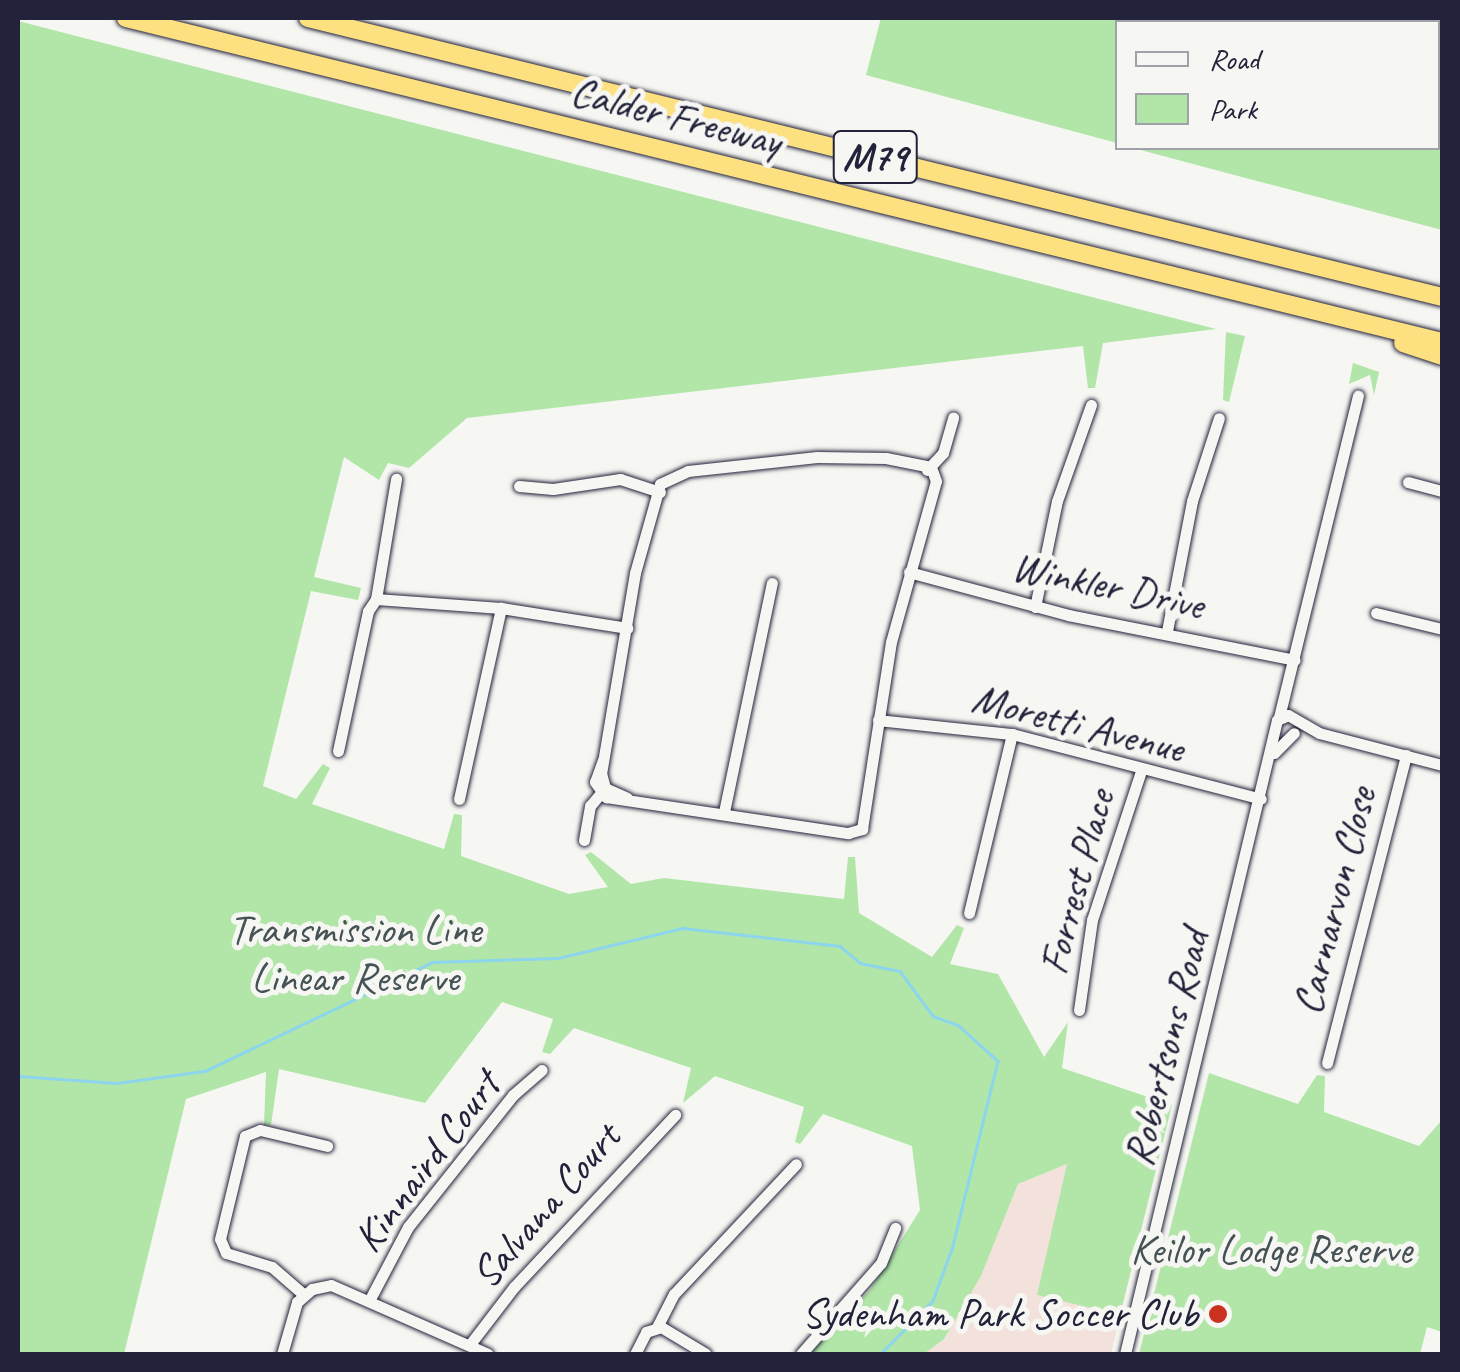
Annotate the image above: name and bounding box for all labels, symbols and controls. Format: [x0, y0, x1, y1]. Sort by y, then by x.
legend [1115, 20, 1440, 150]
text: Road [1209, 40, 1259, 78]
street label: Calder Freeway [566, 67, 786, 167]
text: Park [1209, 90, 1257, 128]
road number: M79 [832, 122, 918, 192]
street label: Winkler Drive [1007, 541, 1209, 631]
street label: Moretti Avenue [967, 673, 1189, 775]
street label: Carnarvon Close [1282, 782, 1388, 1020]
street label: Forrest Place [1028, 784, 1126, 980]
park label: Transmission Line Linear Reserve [229, 905, 481, 1004]
street label: Robertsons Road [1113, 925, 1221, 1171]
street label: Kinnaird Court [343, 1062, 511, 1262]
street label: Salvana Court [461, 1113, 631, 1299]
park label: Keilor Lodge Reserve [1130, 1225, 1412, 1275]
place label: Sydenham Park Soccer Club [802, 1289, 1198, 1339]
marker: Sydenham Park Soccer Club [1207, 1303, 1229, 1325]

